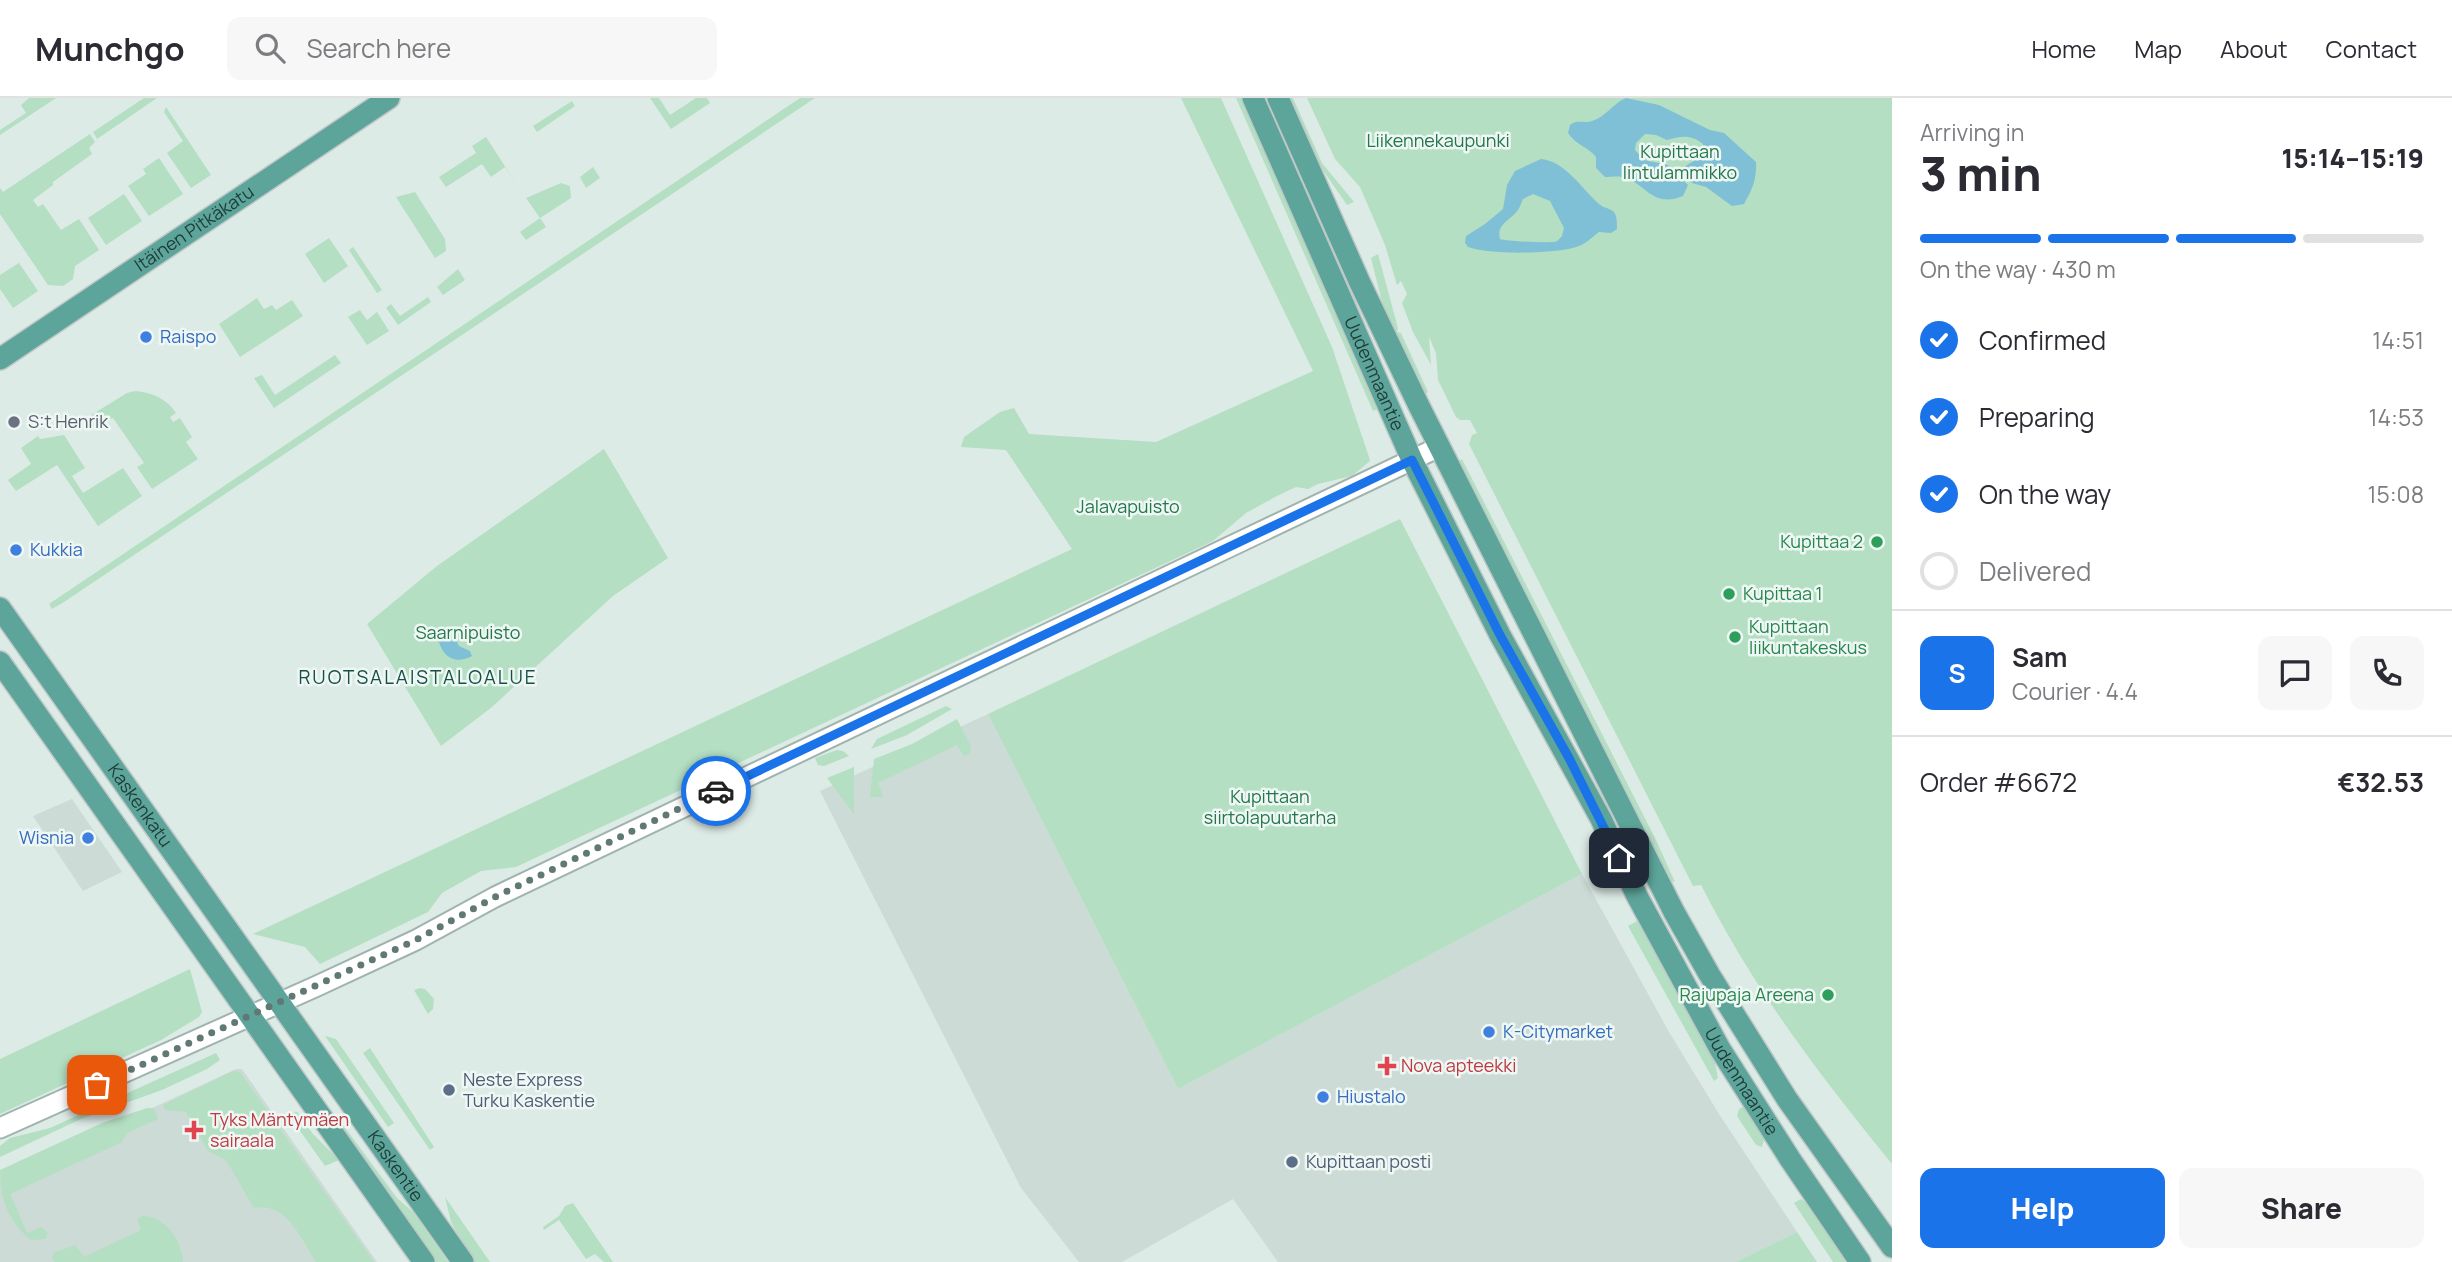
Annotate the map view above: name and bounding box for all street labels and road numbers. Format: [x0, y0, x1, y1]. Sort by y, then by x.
street label: Itäinen Pitkäkatu [129, 179, 258, 276]
street label: Uudenmaantie [1339, 312, 1411, 434]
street label: Kaskenkatu [103, 759, 178, 851]
street label: Uudenmaantie [1700, 1023, 1785, 1139]
street label: Kaskentie [363, 1125, 429, 1206]

